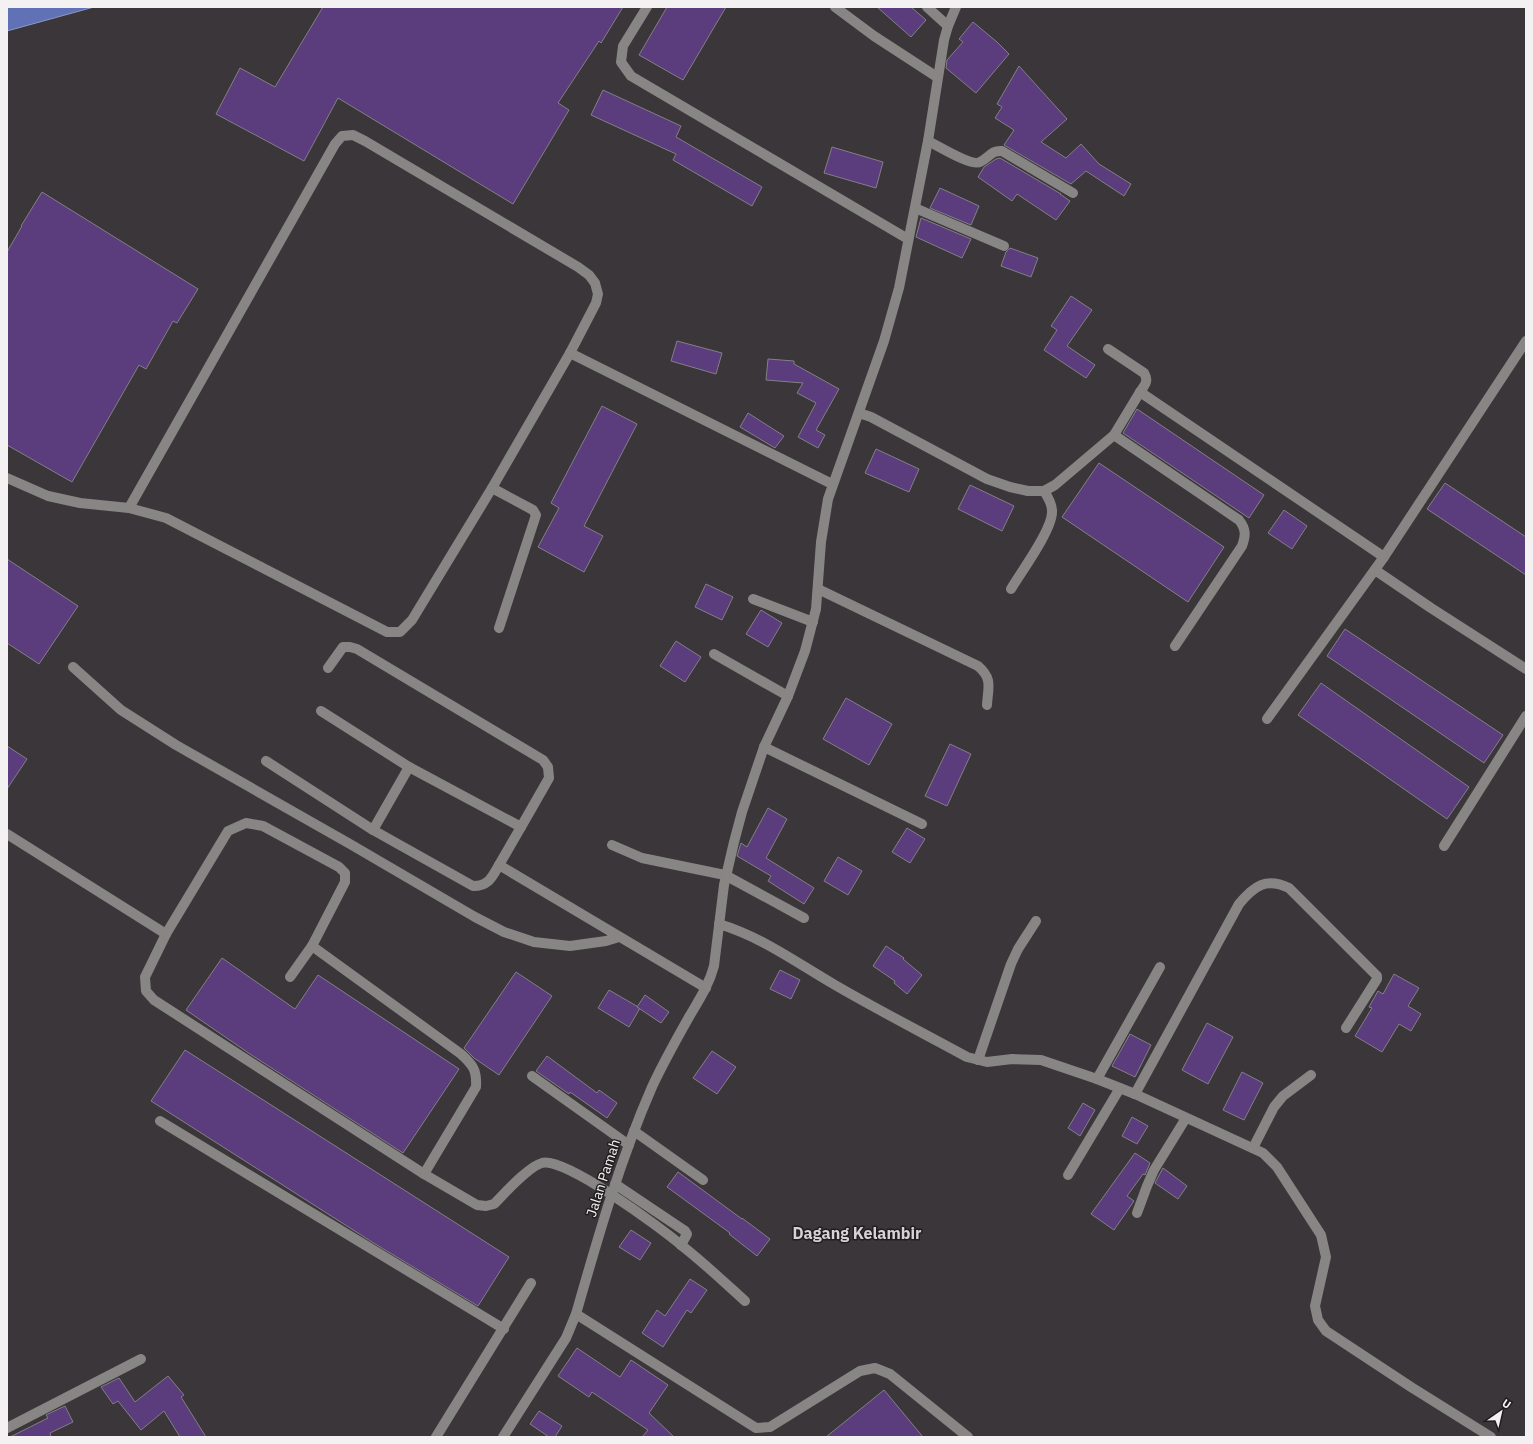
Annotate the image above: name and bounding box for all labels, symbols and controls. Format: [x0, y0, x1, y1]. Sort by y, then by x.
street label: Jalan Pamah [582, 1137, 624, 1219]
district label: Dagang Kelambir [792, 1223, 922, 1243]
north arrow [1481, 1392, 1521, 1432]
text: U [1500, 1396, 1514, 1412]

